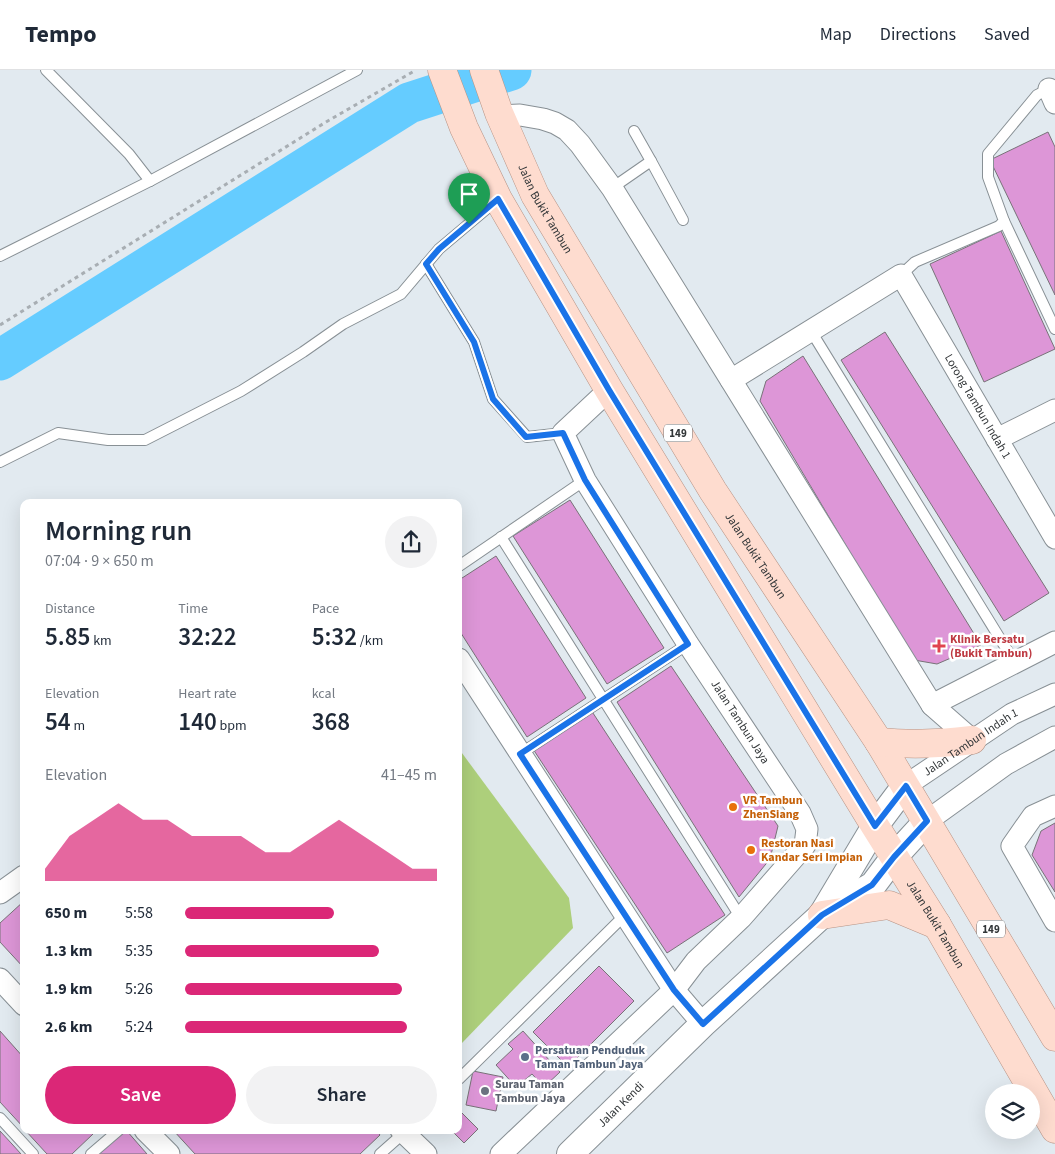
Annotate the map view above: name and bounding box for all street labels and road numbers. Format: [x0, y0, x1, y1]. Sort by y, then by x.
street label: Jalan Bukit Tambun [514, 161, 577, 257]
street label: Lorong Tambun Indah 1 [941, 351, 1015, 462]
road number: 149 [664, 424, 692, 442]
street label: Jalan Bukit Tambun [721, 509, 790, 602]
street label: Jalan Tambun Jaya [707, 677, 773, 767]
street label: Jalan Tambun Indah 1 [920, 704, 1021, 780]
street label: Jalan Bukit Tambun [903, 877, 969, 972]
road number: 149 [977, 921, 1005, 938]
street label: Jalan Kendi [594, 1078, 648, 1131]

